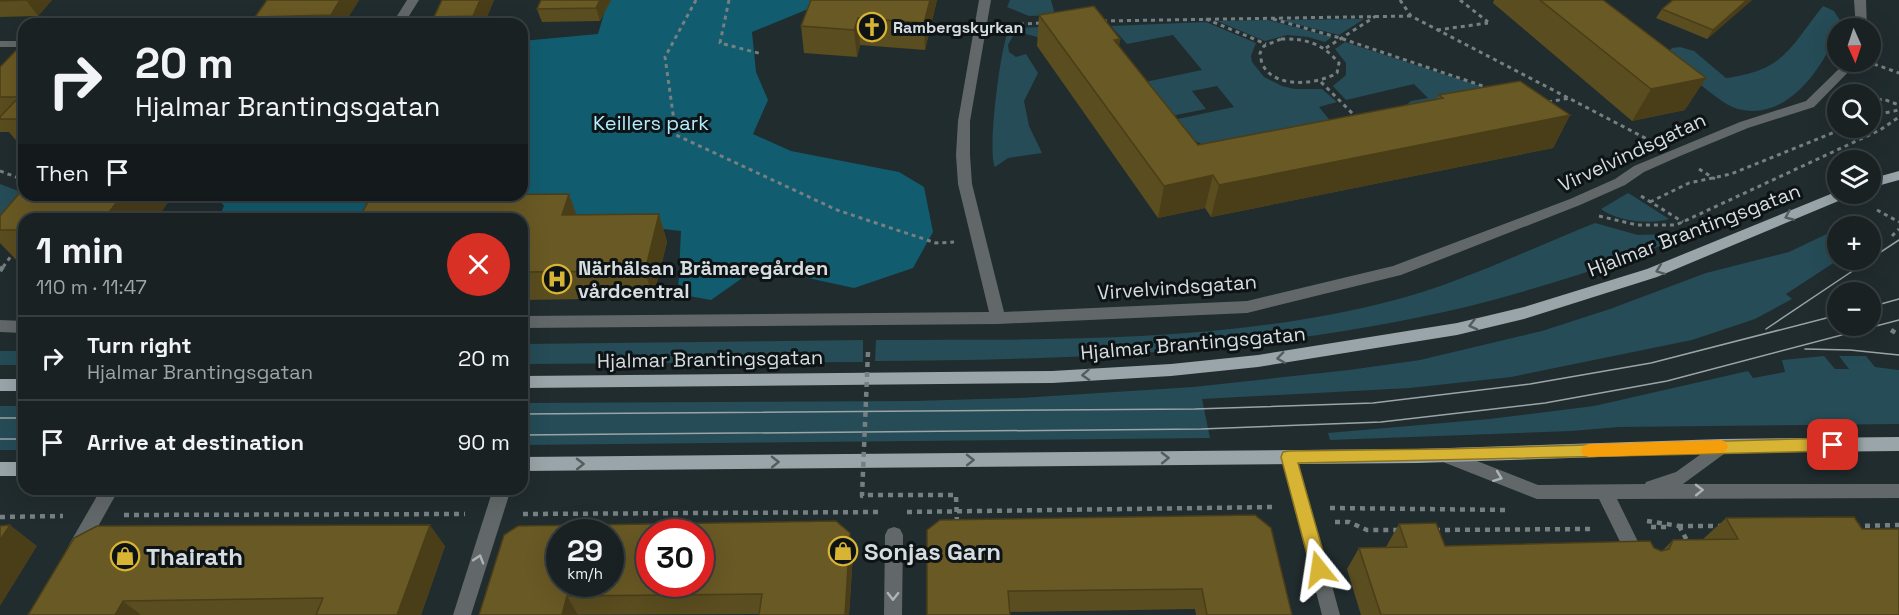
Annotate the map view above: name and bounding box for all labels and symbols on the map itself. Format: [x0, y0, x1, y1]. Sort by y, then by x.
church icon: Rambergskyrkan [856, 11, 888, 43]
place label: Rambergskyrkan [893, 17, 1023, 38]
north arrow [1827, 18, 1881, 72]
street label: Virvelvindsgatan [1554, 106, 1710, 198]
park label: Keillers park [593, 110, 709, 136]
street label: Hjalmar Brantingsgatan [1584, 177, 1804, 283]
one-way arrow [1785, 209, 1796, 221]
place label: Närhälsan Brämaregården vårdcentral [578, 255, 828, 304]
hospital icon: Närhälsan Brämaregården vårdcentral [541, 263, 573, 295]
one-way arrow [1655, 263, 1666, 275]
street label: Virvelvindsgatan [1096, 268, 1258, 306]
one-way arrow [1468, 318, 1478, 331]
street label: Hjalmar Brantingsgatan [1079, 320, 1307, 366]
street label: Hjalmar Brantingsgatan [597, 344, 823, 374]
one-way arrow [1276, 351, 1285, 363]
one-way arrow [1082, 369, 1091, 382]
pin [1807, 419, 1858, 470]
one-way arrow [1161, 452, 1170, 464]
one-way arrow [966, 454, 975, 466]
one-way arrow [771, 456, 780, 468]
one-way arrow [576, 458, 585, 470]
one-way arrow [1492, 469, 1503, 482]
one-way arrow [1695, 484, 1704, 496]
speed limit sign: 30 [636, 519, 714, 597]
shop icon: Sonjas Garn [827, 535, 859, 567]
place label: Sonjas Garn [864, 536, 1001, 567]
position arrow [1287, 537, 1351, 601]
shop icon: Thairath [109, 540, 141, 572]
place label: Thairath [146, 541, 243, 572]
one-way arrow [472, 554, 484, 565]
one-way arrow [887, 592, 899, 601]

